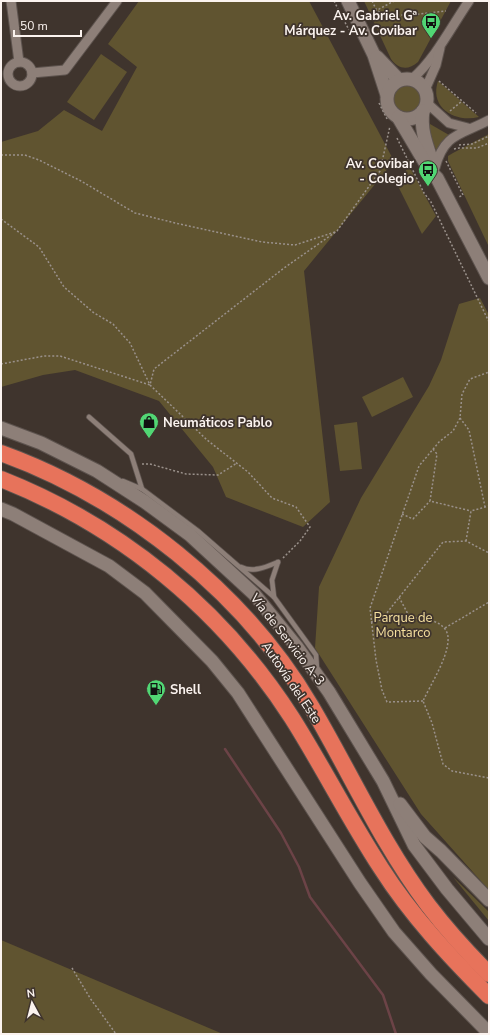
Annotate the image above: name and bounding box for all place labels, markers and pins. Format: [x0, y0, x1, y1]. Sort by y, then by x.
place label: Av. Gabriel Gª Márquez - Av. Covibar [284, 7, 418, 40]
bus stop icon: Av. Gabriel Gª Márquez - Av. Covibar [420, 11, 442, 39]
place label: Av. Covibar - Colegio [346, 155, 415, 188]
bus stop icon: Av. Covibar - Colegio [417, 159, 439, 187]
shop icon: Neumáticos Pablo [138, 411, 160, 439]
place label: Neumáticos Pablo [163, 414, 272, 432]
fuel station icon: Shell [145, 678, 167, 706]
place label: Shell [170, 681, 202, 699]

